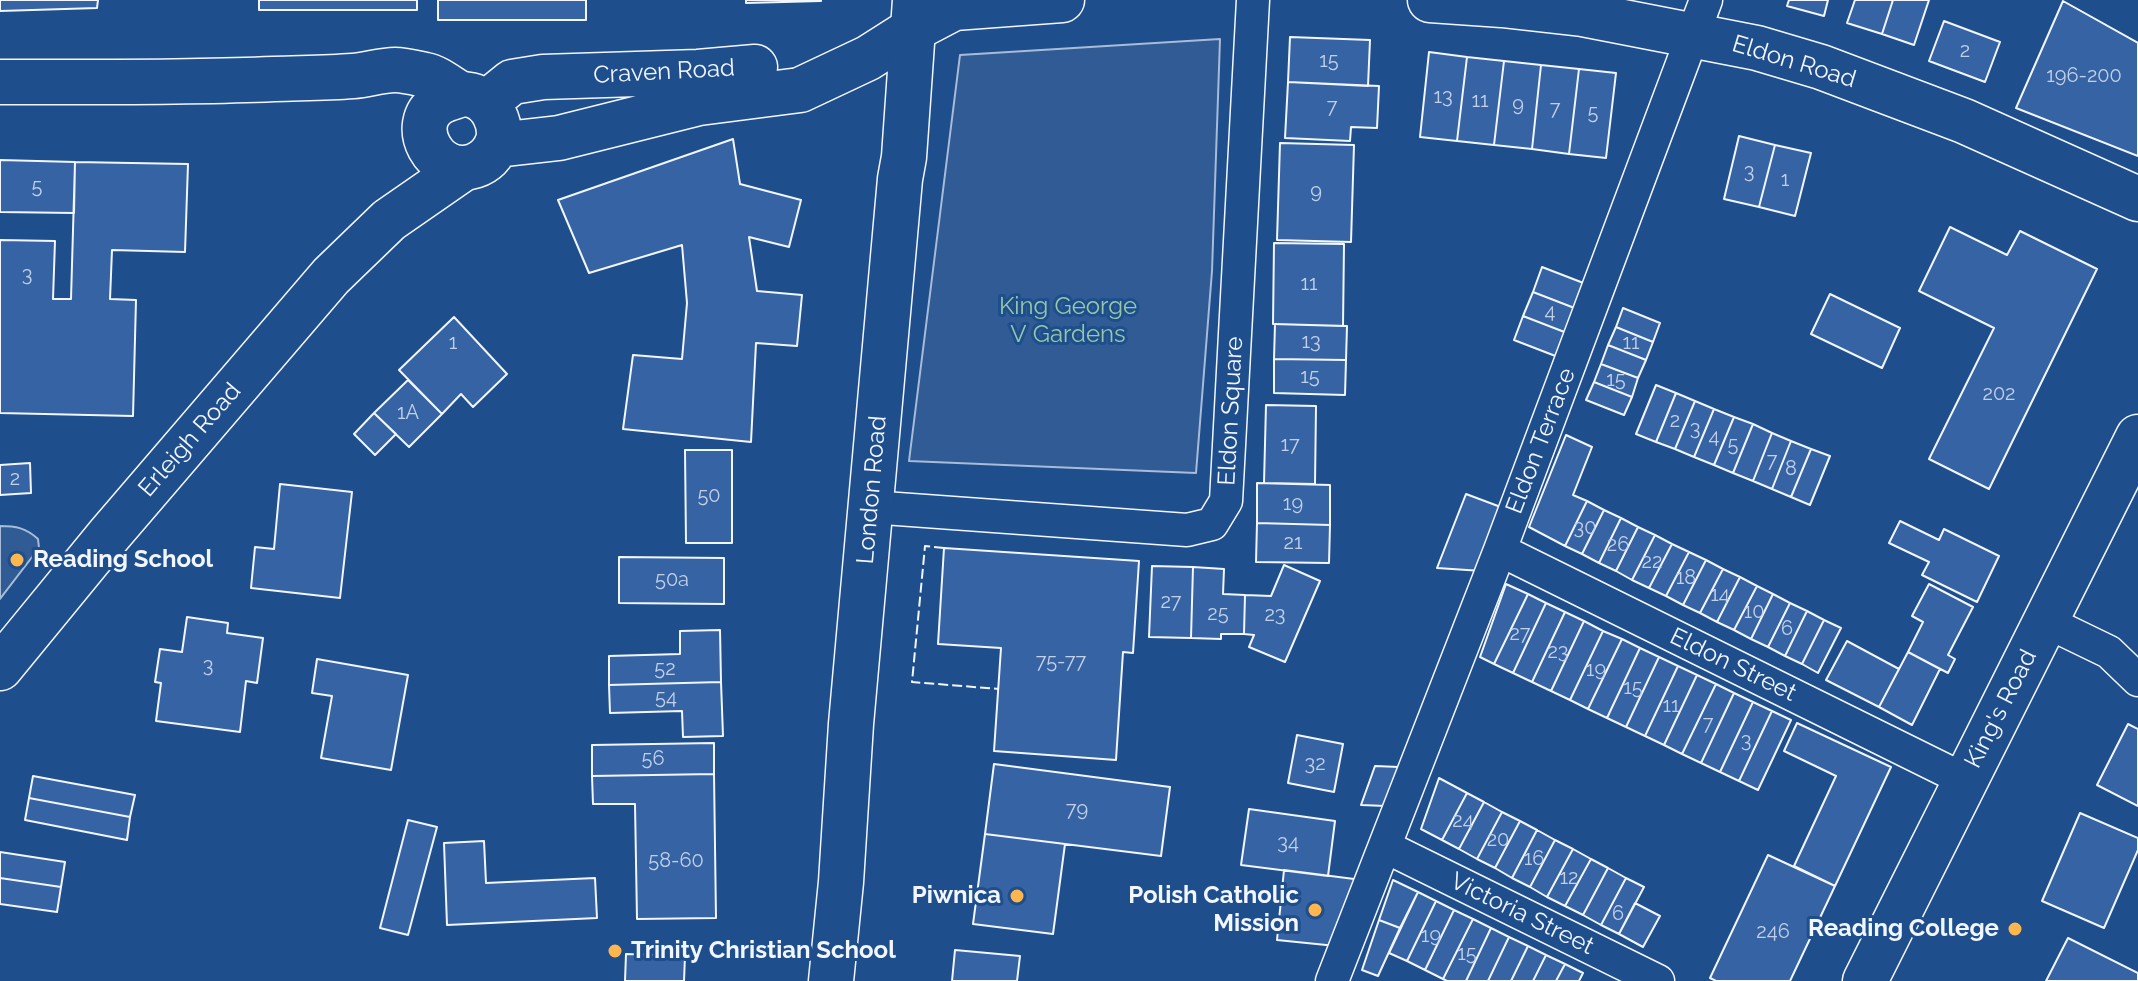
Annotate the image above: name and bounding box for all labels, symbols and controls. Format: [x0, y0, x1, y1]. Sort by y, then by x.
street label: Eldon Road [1729, 30, 1859, 94]
house number: 2 [1960, 39, 1970, 63]
house number: 15 [1319, 49, 1339, 73]
street label: Craven Road [593, 54, 735, 90]
house number: 196-200 [2046, 64, 2122, 88]
house number: 13 [1433, 85, 1453, 109]
house number: 11 [1471, 89, 1489, 113]
house number: 9 [1512, 93, 1524, 117]
house number: 7 [1327, 95, 1337, 119]
house number: 7 [1550, 97, 1560, 121]
house number: 5 [1588, 101, 1598, 125]
house number: 3 [1744, 160, 1754, 184]
house number: 1 [1781, 168, 1789, 192]
house number: 5 [32, 175, 42, 199]
house number: 9 [1310, 180, 1322, 204]
house number: 3 [22, 263, 32, 287]
house number: 11 [1300, 272, 1318, 296]
park label: King George V Gardens [999, 293, 1137, 349]
house number: 4 [1545, 300, 1555, 324]
house number: 13 [1301, 330, 1321, 354]
house number: 1 [449, 331, 457, 355]
house number: 11 [1622, 331, 1640, 355]
street label: Eldon Square [1213, 336, 1249, 486]
street label: Eldon Terrace [1500, 364, 1582, 518]
house number: 15 [1300, 365, 1320, 389]
house number: 15 [1606, 368, 1626, 392]
street label: Erleigh Road [133, 377, 247, 503]
house number: 202 [1982, 382, 2016, 406]
house number: 1A [397, 401, 419, 425]
house number: 2 [1670, 409, 1680, 433]
street label: London Road [851, 415, 893, 565]
house number: 3 [1690, 417, 1700, 441]
house number: 4 [1709, 425, 1719, 449]
house number: 17 [1280, 433, 1300, 457]
house number: 5 [1728, 433, 1738, 457]
house number: 7 [1767, 449, 1777, 473]
house number: 8 [1785, 457, 1797, 481]
house number: 2 [10, 467, 20, 491]
house number: 50 [697, 484, 721, 508]
house number: 19 [1283, 492, 1303, 516]
house number: 30 [1574, 516, 1596, 540]
house number: 21 [1284, 531, 1302, 555]
house number: 26 [1607, 533, 1629, 557]
place label: Reading School [33, 546, 213, 574]
house number: 22 [1642, 550, 1662, 574]
marker: Reading School [8, 551, 26, 569]
house number: 18 [1676, 566, 1696, 590]
house number: 50a [655, 568, 689, 592]
house number: 14 [1710, 583, 1730, 607]
house number: 27 [1160, 590, 1182, 614]
house number: 10 [1744, 600, 1764, 624]
house number: 25 [1207, 602, 1229, 626]
house number: 23 [1264, 603, 1286, 627]
house number: 6 [1781, 617, 1793, 641]
house number: 27 [1509, 622, 1531, 646]
street label: Eldon Street [1665, 622, 1801, 708]
house number: 23 [1547, 640, 1569, 664]
street label: King's Road [1959, 645, 2043, 773]
house number: 75-77 [1036, 650, 1086, 674]
house number: 3 [203, 654, 213, 678]
house number: 52 [654, 657, 676, 681]
house number: 19 [1586, 658, 1606, 682]
house number: 15 [1623, 676, 1643, 700]
house number: 54 [655, 686, 677, 710]
house number: 11 [1662, 694, 1680, 718]
house number: 7 [1703, 712, 1713, 736]
house number: 3 [1741, 729, 1751, 753]
house number: 56 [642, 747, 664, 771]
house number: 32 [1304, 752, 1326, 776]
house number: 79 [1066, 798, 1088, 822]
house number: 24 [1452, 809, 1474, 833]
house number: 20 [1487, 828, 1509, 852]
house number: 34 [1277, 831, 1299, 855]
house number: 16 [1524, 847, 1544, 871]
house number: 58-60 [648, 849, 704, 873]
house number: 12 [1560, 866, 1578, 890]
street label: Victoria Street [1445, 867, 1599, 961]
place label: Piwnica [912, 882, 1001, 910]
place label: Polish Catholic Mission [1128, 882, 1299, 938]
marker: Piwnica [1008, 887, 1026, 905]
marker: Polish Catholic Mission [1306, 901, 1324, 919]
house number: 6 [1612, 902, 1624, 926]
place label: Reading College [1808, 915, 1999, 943]
house number: 246 [1756, 920, 1790, 944]
marker: Reading College [2006, 920, 2024, 938]
house number: 19 [1421, 924, 1441, 948]
place label: Trinity Christian School [631, 937, 896, 965]
marker: Trinity Christian School [606, 942, 624, 960]
house number: 15 [1457, 942, 1477, 966]

